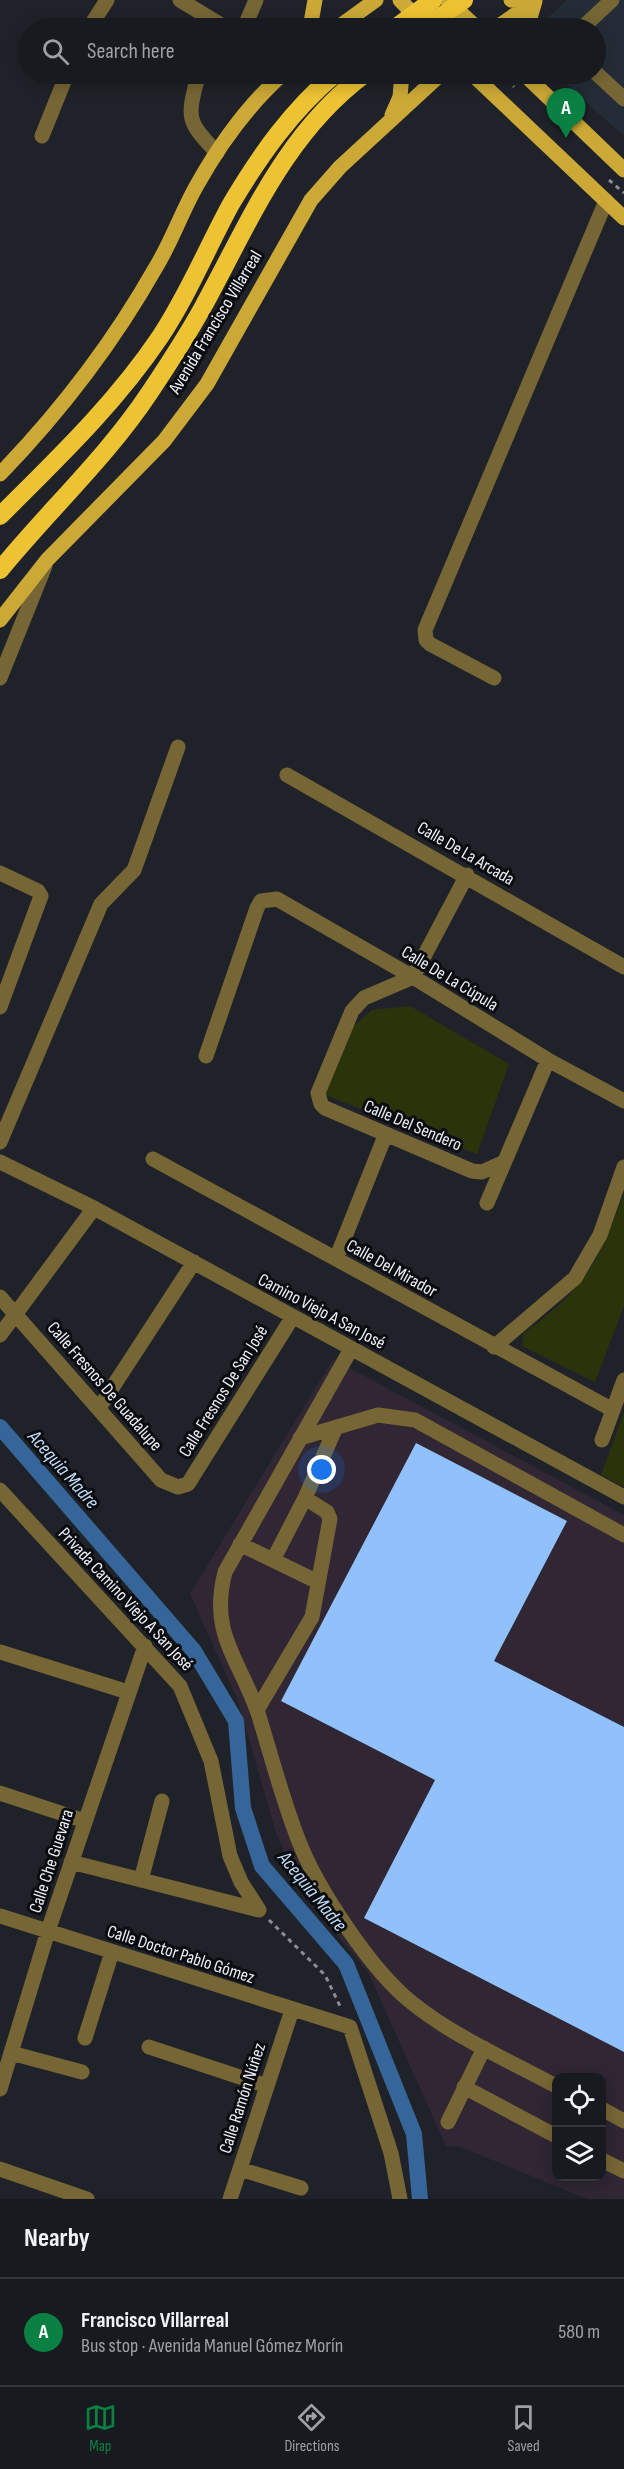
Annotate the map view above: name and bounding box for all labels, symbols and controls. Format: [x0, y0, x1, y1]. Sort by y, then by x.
search box [18, 18, 606, 84]
icon: search [39, 35, 72, 68]
text: Search here [87, 38, 174, 65]
pin: A [546, 88, 586, 138]
street label: Avenida Francisco Villarreal [164, 247, 266, 399]
street label: Calle De La Arcada [413, 817, 518, 890]
street label: Calle De La Cúpula [398, 941, 502, 1016]
street label: Calle Del Sendero [361, 1095, 465, 1155]
street label: Calle Del Mirador [343, 1235, 441, 1302]
street label: Camino Viejo A San José [255, 1269, 389, 1354]
street label: Calle Fresnos De Guadalupe [43, 1317, 166, 1455]
street label: Calle Fresnos De San José [174, 1322, 272, 1461]
water label: Acequia Madre [22, 1425, 104, 1514]
your location [307, 1455, 336, 1484]
street label: Privada Camino Viejo A San José [54, 1523, 197, 1675]
street label: Calle Che Guevara [25, 1807, 78, 1916]
water label: Acequia Madre [272, 1846, 352, 1937]
street label: Calle Doctor Pablo Gómez [105, 1921, 258, 1988]
street label: Calle Ramón Núñez [215, 2040, 270, 2156]
map controls [552, 2073, 606, 2181]
button: locate [552, 2073, 606, 2127]
button: layers [552, 2127, 606, 2181]
text: Nearby [24, 2223, 90, 2254]
text: Francisco Villarreal [81, 2307, 229, 2334]
text: A [39, 2320, 48, 2344]
text: 580 m [558, 2320, 600, 2344]
text: Bus stop · Avenida Manuel Gómez Morín [81, 2334, 343, 2358]
tab: Map [84, 2401, 117, 2456]
tab: Directions [284, 2401, 340, 2456]
tab: Saved [507, 2401, 540, 2456]

